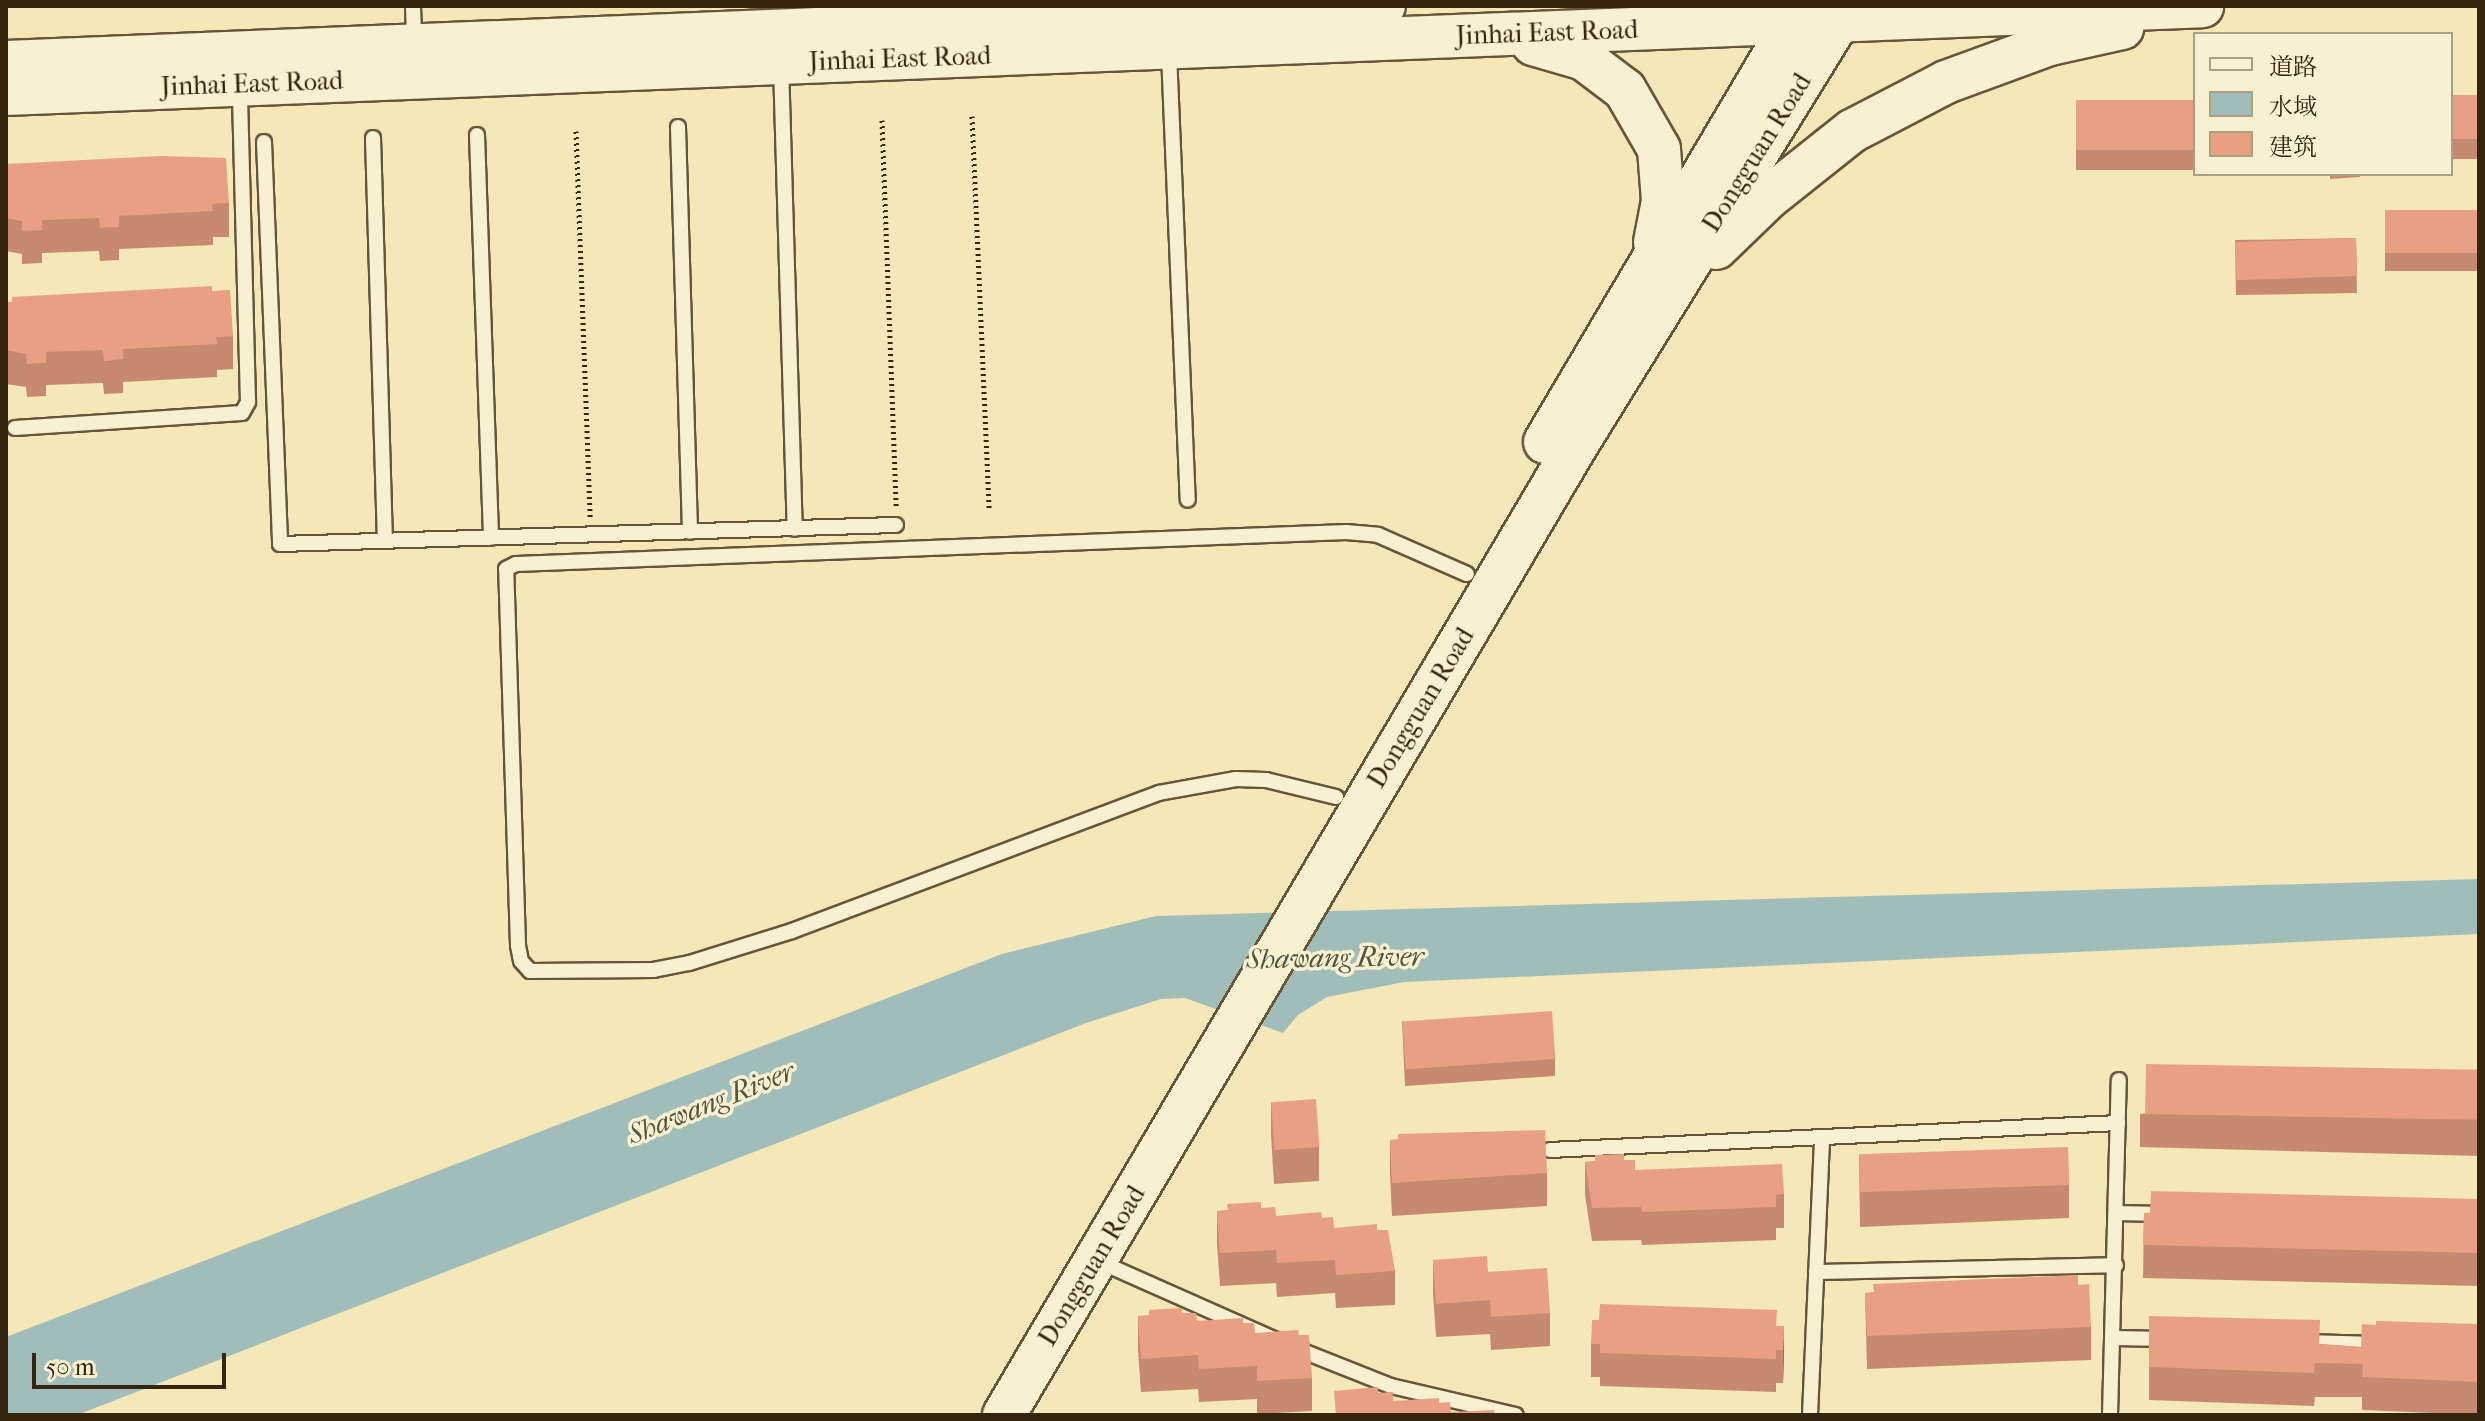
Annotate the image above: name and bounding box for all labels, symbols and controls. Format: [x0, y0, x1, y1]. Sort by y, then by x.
street label: Jinhai East Road [1455, 14, 1639, 52]
legend [2193, 32, 2453, 176]
street label: Jinhai East Road [808, 40, 992, 78]
text: 道路 [2269, 53, 2317, 81]
street label: Jinhai East Road [160, 65, 344, 103]
street label: Dongguan Road [1696, 68, 1818, 238]
text: 水域 [2269, 93, 2317, 121]
text: 建筑 [2269, 133, 2317, 161]
street label: Dongguan Road [1361, 622, 1481, 794]
water label: Shawang River [1246, 940, 1424, 976]
water label: Shawang River [623, 1054, 799, 1152]
street label: Dongguan Road [1032, 1180, 1152, 1352]
scale bar [36, 1337, 230, 1387]
text: 50 m [46, 1353, 95, 1381]

